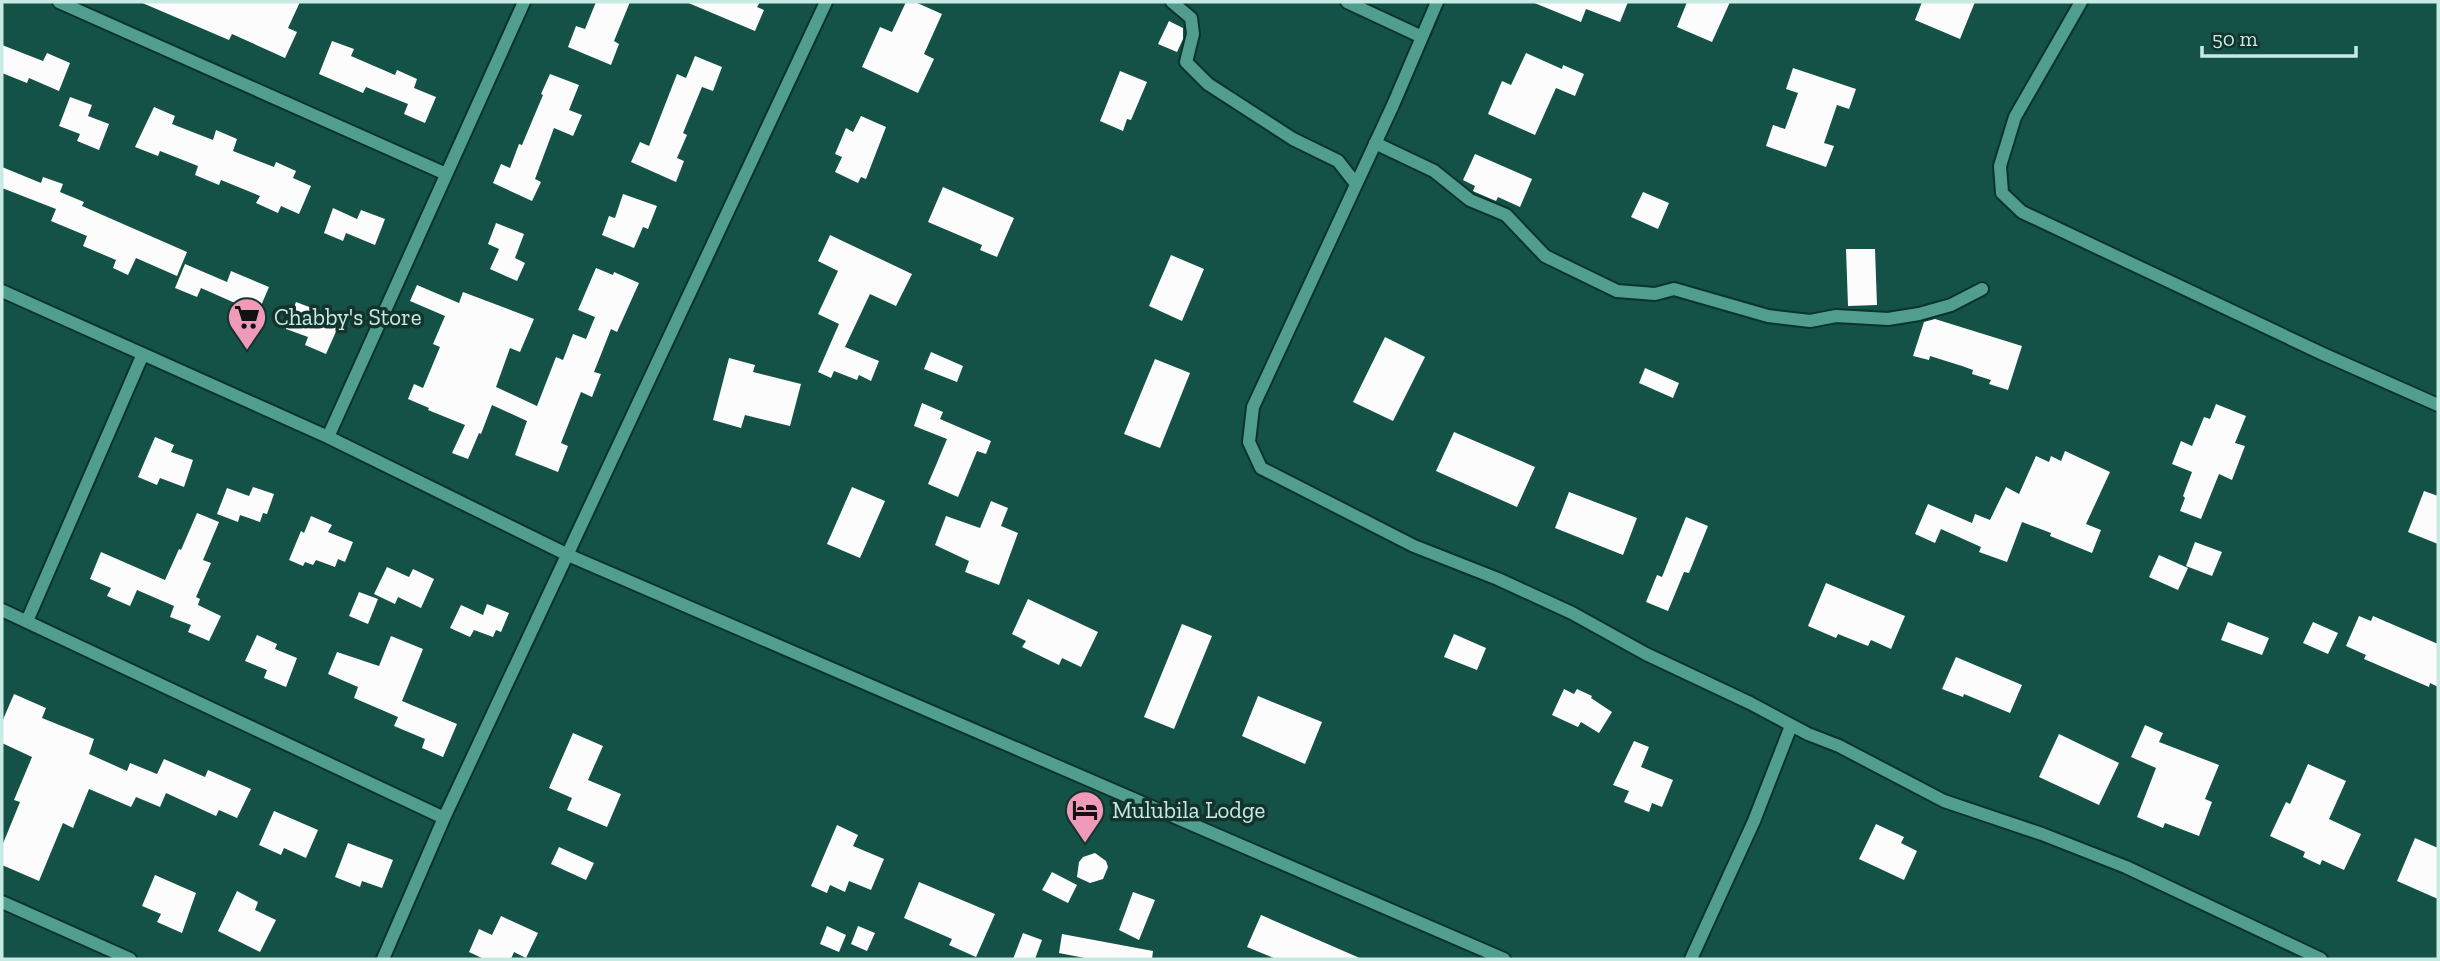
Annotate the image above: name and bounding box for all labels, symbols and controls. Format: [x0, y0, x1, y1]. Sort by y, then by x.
scale bar [2202, 14, 2356, 58]
text: 50 m [2212, 26, 2258, 51]
supermarket icon: Chabby's Store [226, 296, 268, 351]
place label: Chabby's Store [274, 303, 422, 331]
hotel icon: Mulubila Lodge [1064, 789, 1106, 844]
place label: Mulubila Lodge [1112, 796, 1265, 824]

